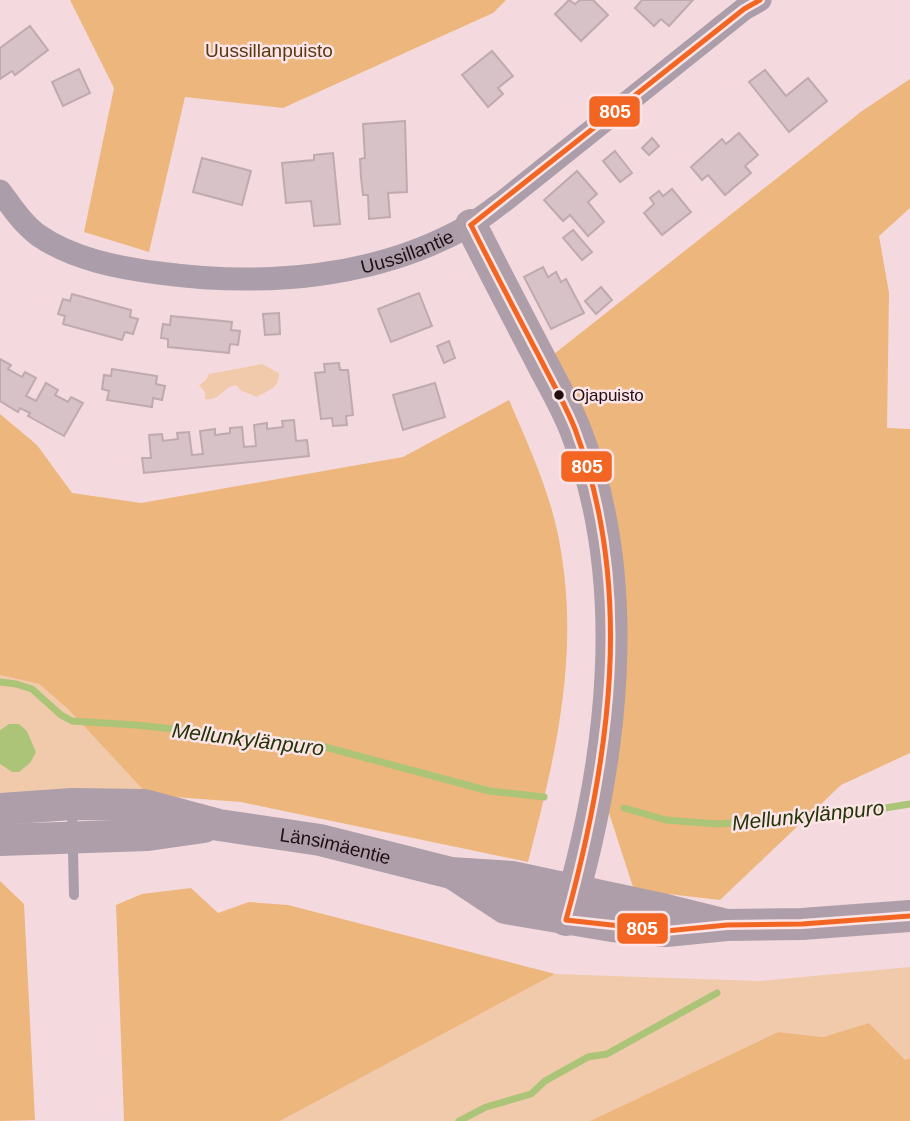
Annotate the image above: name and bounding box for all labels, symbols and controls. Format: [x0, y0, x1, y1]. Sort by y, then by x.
park label: Uussillanpuisto [205, 40, 333, 61]
line badge: 805 [588, 95, 641, 128]
text: 805 [599, 101, 631, 122]
street label: Uussillantie [358, 225, 457, 277]
place label: Ojapuisto [572, 386, 644, 405]
marker: Ojapuisto [552, 388, 566, 402]
line badge: 805 [560, 450, 613, 483]
text: 805 [571, 456, 603, 477]
water label: Mellunkylänpuro [171, 718, 326, 760]
water label: Mellunkylänpuro [731, 796, 886, 834]
street label: Länsimäentie [278, 824, 393, 868]
line badge: 805 [616, 912, 669, 945]
text: 805 [626, 918, 658, 939]

